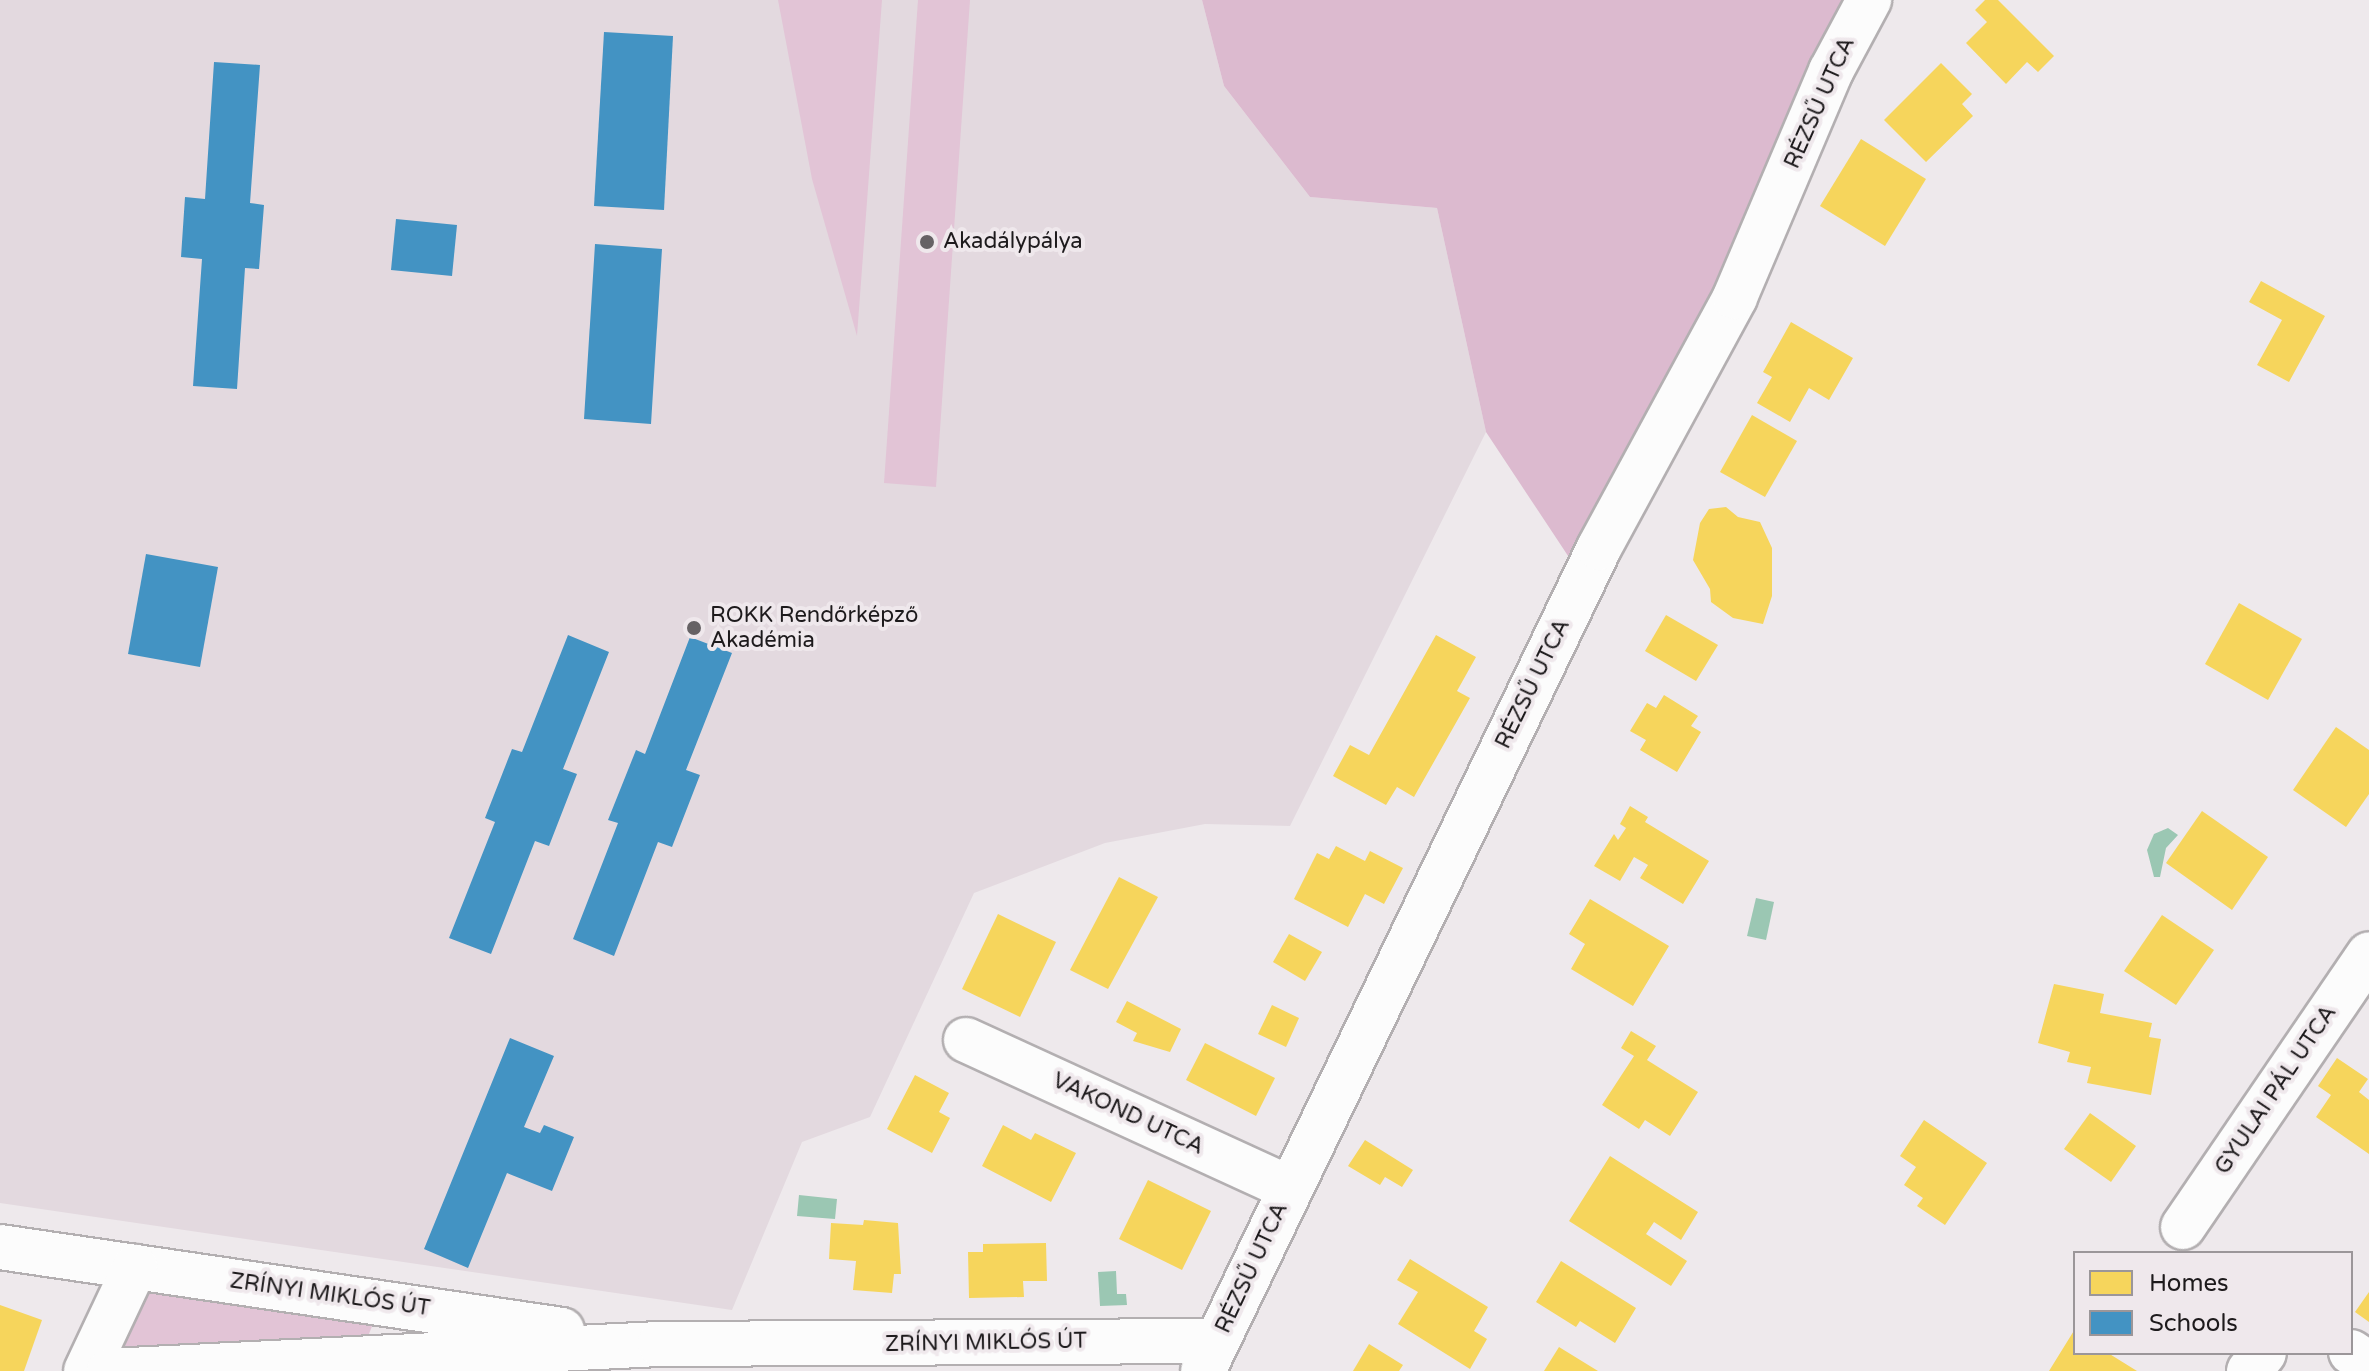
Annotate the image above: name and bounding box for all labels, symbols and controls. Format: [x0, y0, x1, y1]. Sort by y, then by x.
street label: RÉZSŰ UTCA [1779, 33, 1861, 173]
place label: Akadálypálya [943, 229, 1083, 255]
marker: Akadálypálya [918, 233, 936, 251]
place label: ROKK Rendőrképző Akadémia [710, 602, 918, 654]
street label: RÉZSŰ UTCA [1490, 615, 1576, 753]
marker: ROKK Rendőrképző Akadémia [685, 619, 703, 637]
street label: GYULAI PÁL UTCA [2210, 1001, 2342, 1179]
street label: VAKOND UTCA [1048, 1067, 1208, 1161]
street label: RÉZSŰ UTCA [1210, 1199, 1294, 1337]
legend [2073, 1251, 2353, 1355]
street label: ZRÍNYI MIKLÓS ÚT [228, 1268, 432, 1322]
text: Homes [2149, 1269, 2229, 1298]
text: Schools [2149, 1309, 2238, 1338]
street label: ZRÍNYI MIKLÓS ÚT [885, 1328, 1087, 1358]

